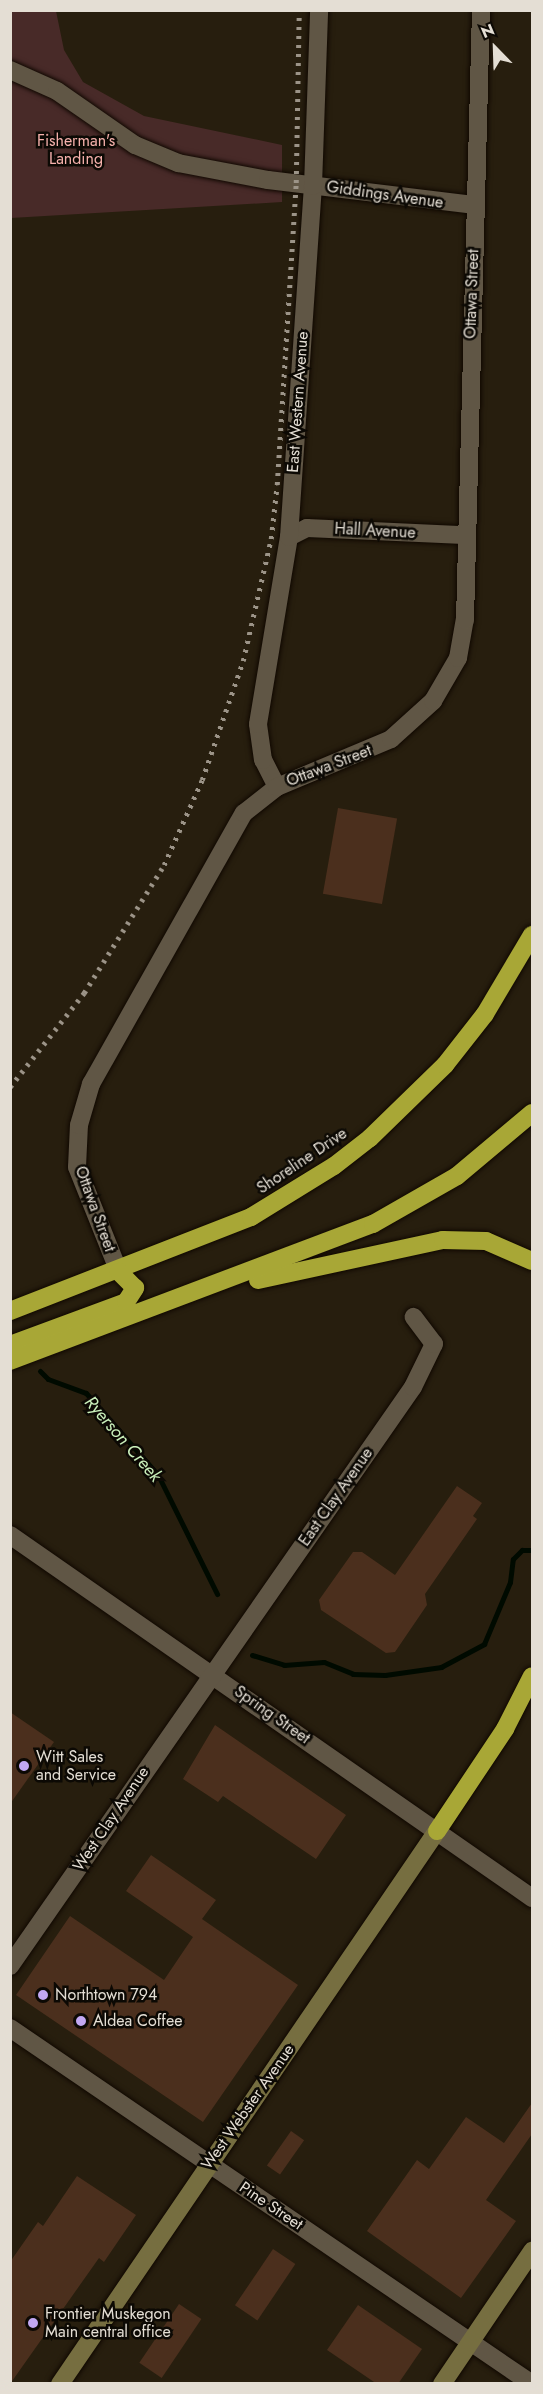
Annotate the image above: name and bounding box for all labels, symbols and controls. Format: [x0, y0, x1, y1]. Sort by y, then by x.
north arrow [465, 18, 525, 78]
text: N [477, 18, 498, 44]
park label: Fisherman's Landing [37, 131, 115, 169]
street label: Giddings Avenue [325, 177, 445, 213]
street label: Ottawa Street [461, 249, 483, 339]
street label: East Western Avenue [283, 331, 313, 473]
street label: Hall Avenue [334, 519, 416, 543]
street label: Ottawa Street [284, 741, 374, 791]
street label: Shoreline Drive [253, 1124, 351, 1198]
street label: Ottawa Street [71, 1164, 119, 1254]
water label: Ryerson Creek [80, 1392, 166, 1486]
street label: East Clay Avenue [295, 1444, 377, 1550]
street label: Spring Street [230, 1682, 314, 1748]
place label: Witt Sales and Service [36, 1747, 116, 1785]
marker: Witt Sales and Service [17, 1759, 31, 1773]
street label: West Clay Avenue [69, 1763, 153, 1875]
place label: Northtown 794 [55, 1985, 157, 2005]
marker: Northtown 794 [36, 1988, 50, 2002]
place label: Aldea Coffee [93, 2011, 182, 2031]
marker: Aldea Coffee [74, 2014, 88, 2028]
street label: West Webster Avenue [198, 2041, 298, 2173]
street label: Pine Street [236, 2178, 306, 2234]
place label: Frontier Muskegon Main central office [45, 2304, 171, 2342]
marker: Frontier Muskegon Main central office [26, 2316, 40, 2330]

